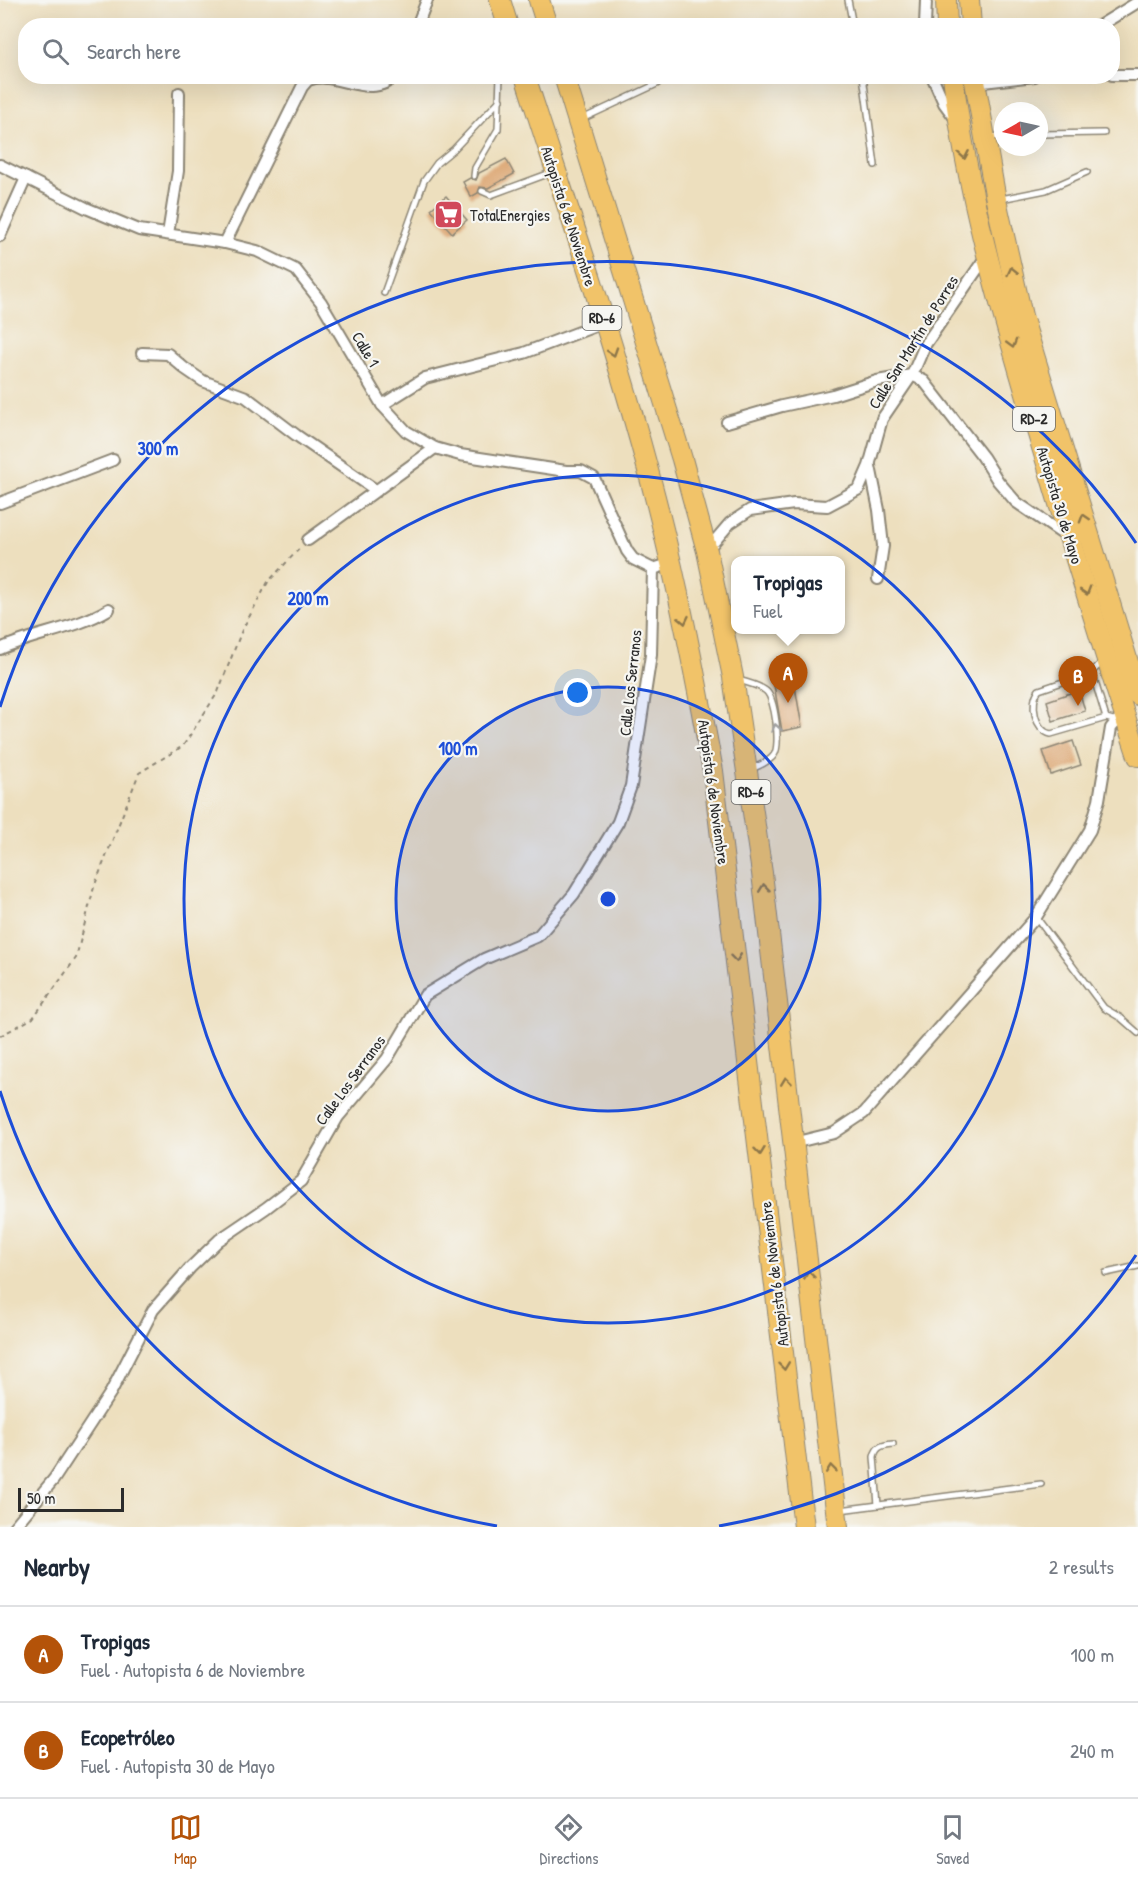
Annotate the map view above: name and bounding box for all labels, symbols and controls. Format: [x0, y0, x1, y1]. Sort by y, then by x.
search box [18, 18, 1120, 84]
icon: search [39, 35, 72, 68]
text: Search here [87, 36, 181, 66]
north arrow [994, 102, 1048, 156]
street label: Autopista 6 de Noviembre [536, 143, 602, 289]
one-way arrow [958, 151, 970, 160]
supermarket icon: TotalEnergies [433, 199, 465, 231]
place label: TotalEnergies [470, 204, 550, 226]
one-way arrow [1006, 266, 1019, 276]
street label: Calle San Martín de Porres [863, 271, 963, 413]
road number: RD-6 [582, 306, 622, 330]
street label: Calle 1 [347, 327, 385, 371]
one-way arrow [1005, 338, 1017, 349]
one-way arrow [606, 346, 618, 357]
road number: RD-2 [1013, 407, 1055, 431]
text: 300 m [138, 436, 178, 461]
street label: Autopista 30 de Mayo [1032, 444, 1088, 567]
one-way arrow [1079, 514, 1091, 524]
popup [731, 556, 845, 634]
text: Tropigas [754, 567, 822, 597]
one-way arrow [1079, 585, 1091, 596]
text: 200 m [288, 586, 328, 611]
text: Fuel [754, 597, 782, 624]
one-way arrow [677, 615, 690, 625]
street label: Calle Los Serranos [614, 629, 646, 737]
pin: A [768, 654, 808, 703]
pin: B [1058, 656, 1098, 706]
your location [563, 678, 592, 707]
street label: Autopista 6 de Noviembre [693, 718, 735, 866]
one-way arrow [770, 724, 783, 734]
text: 100 m [438, 736, 478, 761]
road number: RD-6 [732, 780, 771, 804]
one-way arrow [758, 883, 771, 892]
centre of rings [598, 889, 618, 909]
one-way arrow [730, 953, 742, 962]
street label: Calle Los Serranos [310, 1031, 390, 1129]
one-way arrow [781, 1077, 793, 1086]
one-way arrow [753, 1147, 765, 1156]
street label: Autopista 6 de Noviembre [754, 1200, 794, 1348]
one-way arrow [803, 1271, 815, 1280]
one-way arrow [777, 1361, 790, 1370]
one-way arrow [825, 1464, 838, 1473]
scale bar [18, 1485, 124, 1512]
text: 50 m [27, 1487, 56, 1509]
text: Nearby [24, 1549, 90, 1584]
text: 2 results [1049, 1553, 1114, 1580]
text: Tropigas [81, 1626, 150, 1656]
text: A [39, 1641, 48, 1668]
text: 100 m [1071, 1641, 1114, 1668]
text: Fuel · Autopista 6 de Noviembre [81, 1656, 305, 1683]
text: Ecopetróleo [81, 1722, 175, 1752]
text: B [38, 1737, 49, 1764]
text: 240 m [1070, 1737, 1114, 1764]
text: Fuel · Autopista 30 de Mayo [81, 1752, 275, 1779]
tab: Map [169, 1811, 202, 1869]
tab: Directions [540, 1811, 598, 1869]
tab: Saved [936, 1811, 969, 1869]

